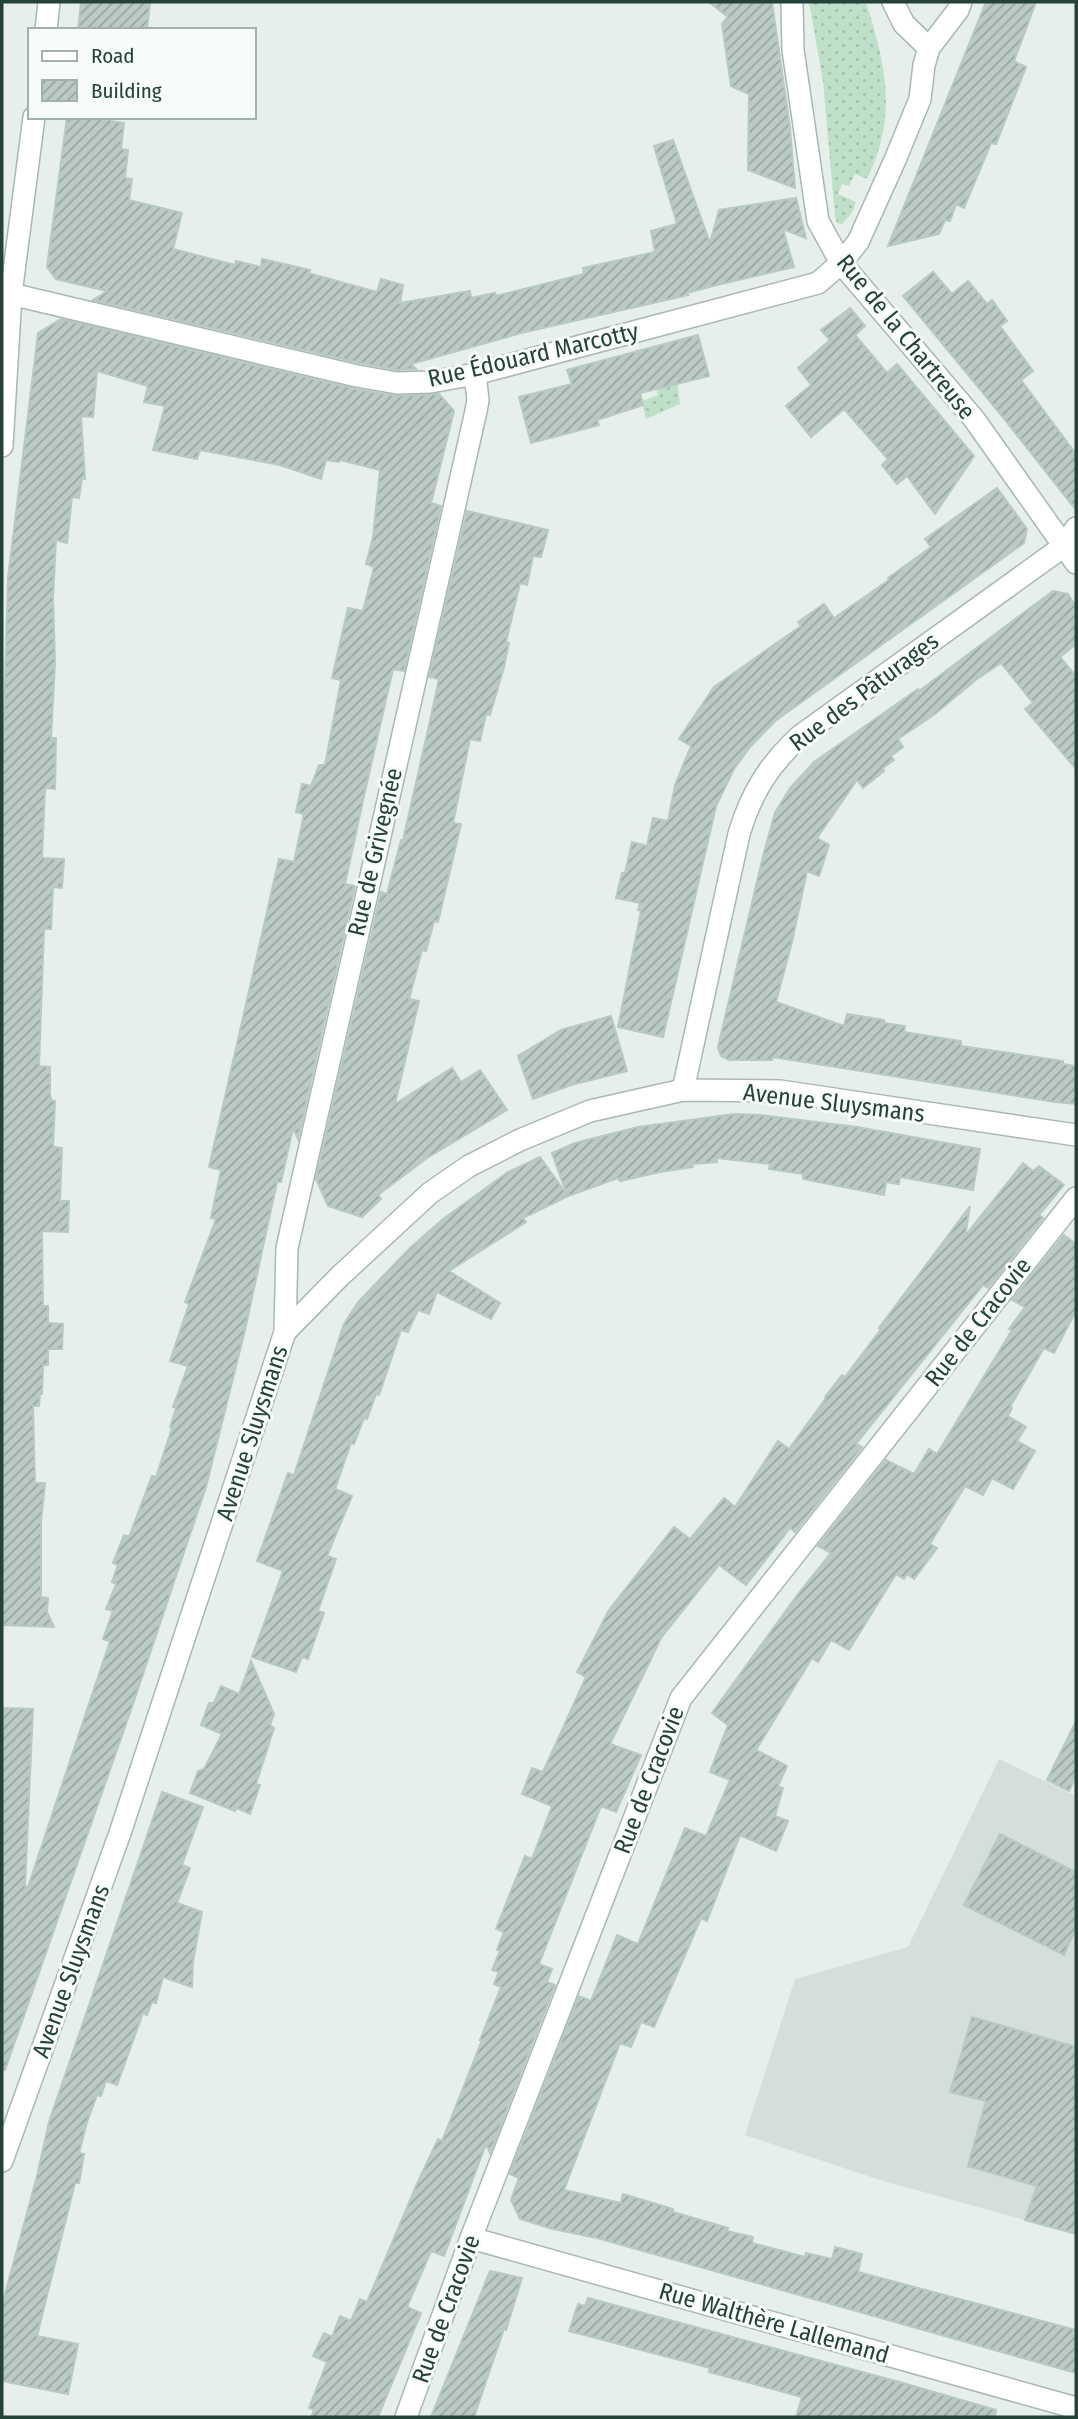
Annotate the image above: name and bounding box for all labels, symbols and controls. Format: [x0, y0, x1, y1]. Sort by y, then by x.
legend [28, 28, 256, 119]
text: Road [91, 43, 135, 69]
text: Building [91, 78, 162, 104]
street label: Rue de la Chartreuse [831, 249, 981, 425]
street label: Rue Édouard Marcotty [425, 316, 641, 393]
street label: Rue des Pâturages [784, 627, 944, 757]
street label: Rue de Grivegnée [342, 765, 408, 939]
street label: Avenue Sluysmans [742, 1078, 926, 1128]
street label: Rue de Cracovie [919, 1252, 1037, 1392]
street label: Avenue Sluysmans [210, 1342, 294, 1524]
street label: Rue de Cracovie [608, 1702, 690, 1858]
street label: Avenue Sluysmans [27, 1880, 115, 2062]
street label: Rue de Cracovie [406, 2231, 486, 2387]
street label: Rue Walthère Lallemand [656, 2277, 892, 2369]

